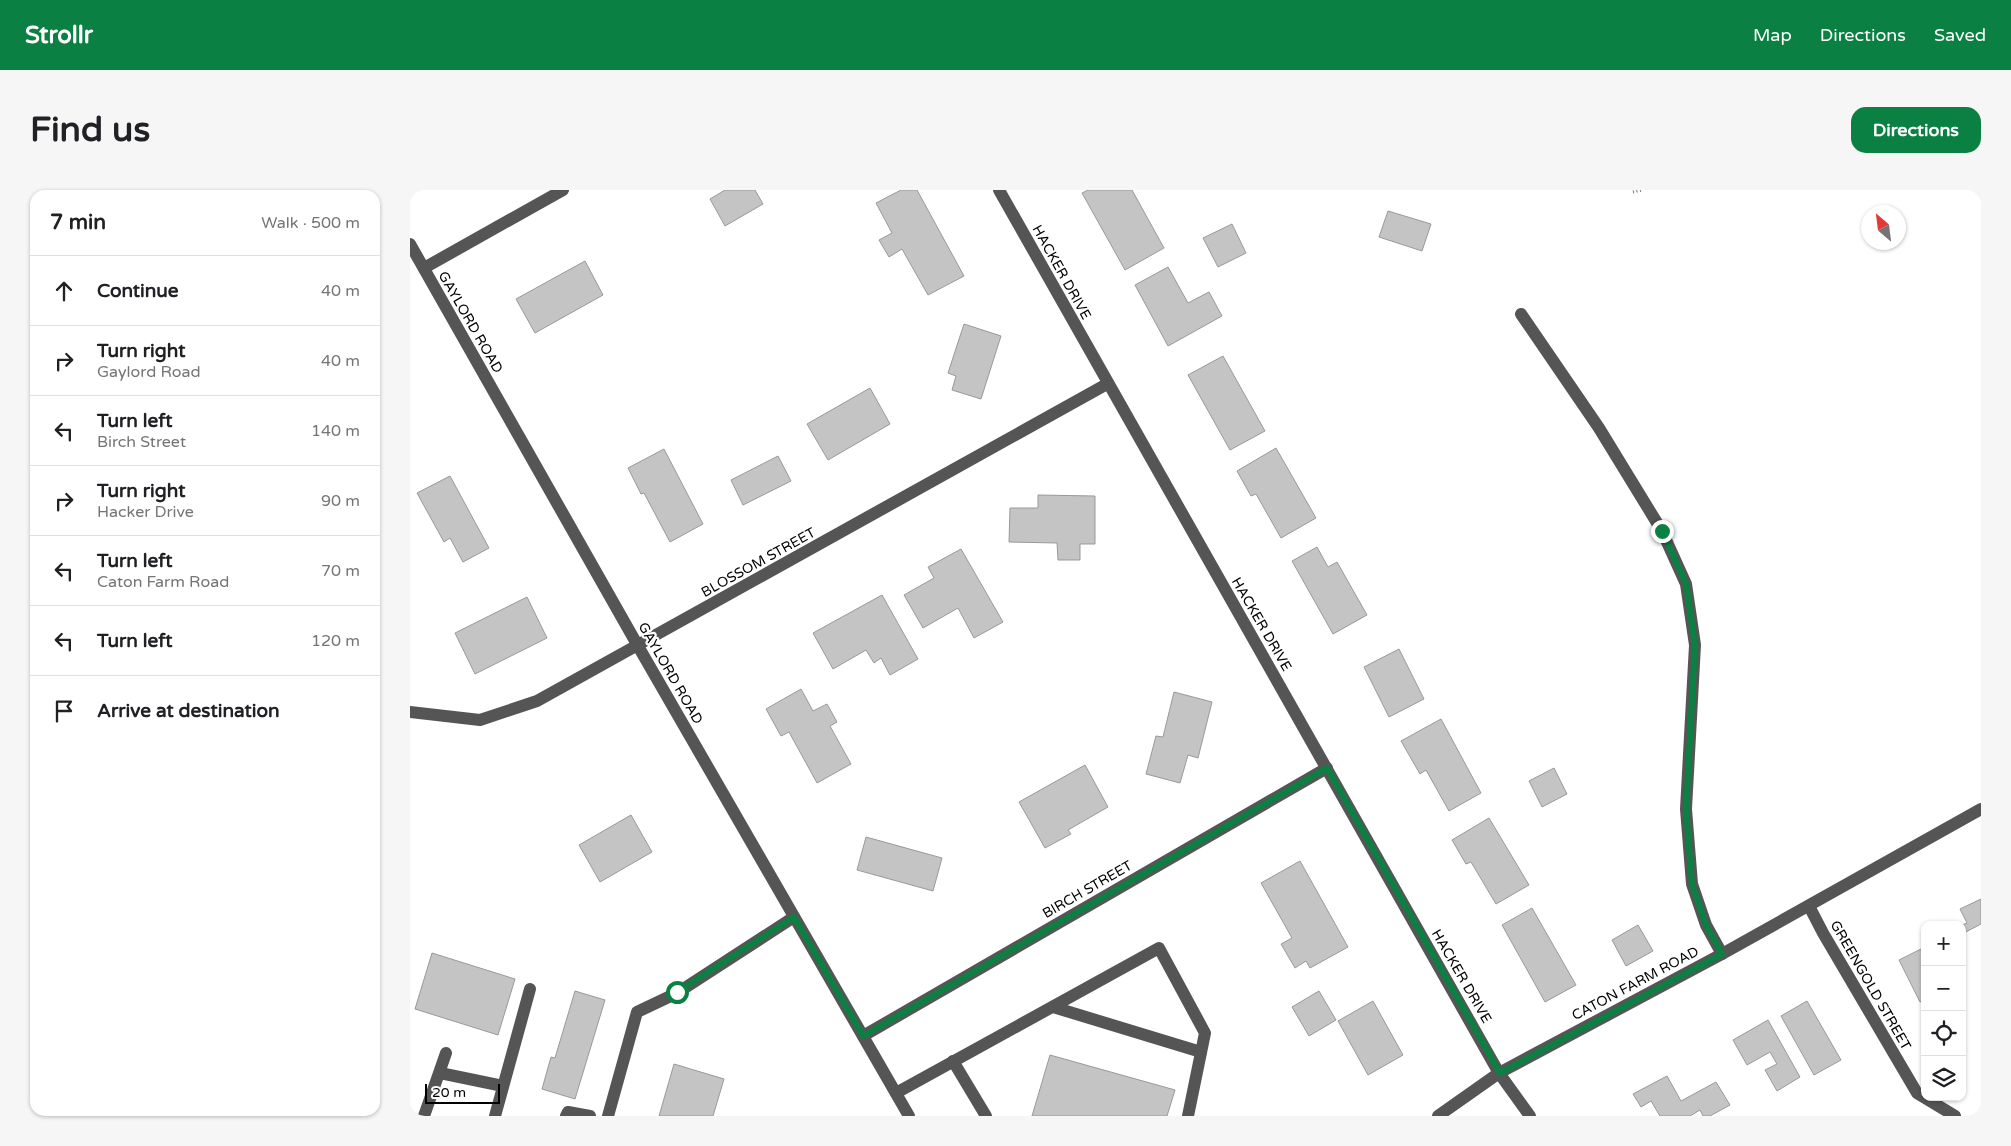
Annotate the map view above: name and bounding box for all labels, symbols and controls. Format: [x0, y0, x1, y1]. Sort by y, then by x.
text: Strollr [25, 21, 93, 50]
text: Map [1753, 24, 1792, 46]
text: Directions [1820, 24, 1906, 46]
text: Saved [1934, 24, 1986, 46]
button: Directions [1851, 107, 1981, 153]
text: Find us [30, 109, 150, 151]
north arrow [1861, 205, 1906, 250]
text: 7 min [50, 210, 106, 235]
text: Walk · 500 m [261, 213, 360, 233]
street label: HACKER DRIVE [1029, 222, 1095, 323]
street label: GAYLORD ROAD [435, 268, 507, 376]
icon: ahead [50, 277, 78, 305]
text: Continue [97, 280, 179, 302]
text: 40 m [321, 281, 360, 301]
text: Turn right [97, 340, 185, 362]
icon: right [50, 347, 78, 375]
text: 40 m [321, 351, 360, 371]
text: Gaylord Road [97, 362, 201, 382]
text: Turn left [97, 410, 173, 432]
icon: left [50, 417, 78, 445]
text: 140 m [311, 421, 360, 441]
text: Birch Street [97, 432, 186, 452]
text: Turn right [97, 480, 185, 502]
icon: right [50, 487, 78, 515]
text: 90 m [321, 491, 360, 511]
text: Hacker Drive [97, 502, 194, 522]
route end [1651, 520, 1674, 543]
street label: BLOSSOM STREET [698, 524, 819, 601]
text: Turn left [97, 550, 173, 572]
icon: left [50, 557, 78, 585]
text: 70 m [321, 561, 360, 581]
text: Caton Farm Road [97, 572, 229, 592]
street label: HACKER DRIVE [1228, 574, 1295, 674]
street label: GAYLORD ROAD [635, 619, 707, 727]
icon: left [50, 627, 78, 655]
text: Turn left [97, 630, 173, 652]
text: 120 m [311, 631, 360, 651]
icon: arrive [50, 697, 78, 725]
text: Arrive at destination [97, 700, 280, 722]
street label: BIRCH STREET [1039, 857, 1135, 922]
street label: GREENGOLD STREET [1826, 917, 1915, 1053]
map controls [1921, 921, 1966, 1101]
button: + [1921, 921, 1966, 966]
street label: HACKER DRIVE [1428, 926, 1495, 1026]
street label: CATON FARM ROAD [1569, 943, 1702, 1024]
button: − [1921, 966, 1966, 1011]
route start [666, 981, 689, 1004]
button: locate [1921, 1011, 1966, 1056]
button: layers [1921, 1056, 1966, 1101]
scale bar [425, 1081, 500, 1104]
text: 20 m [432, 1084, 466, 1101]

